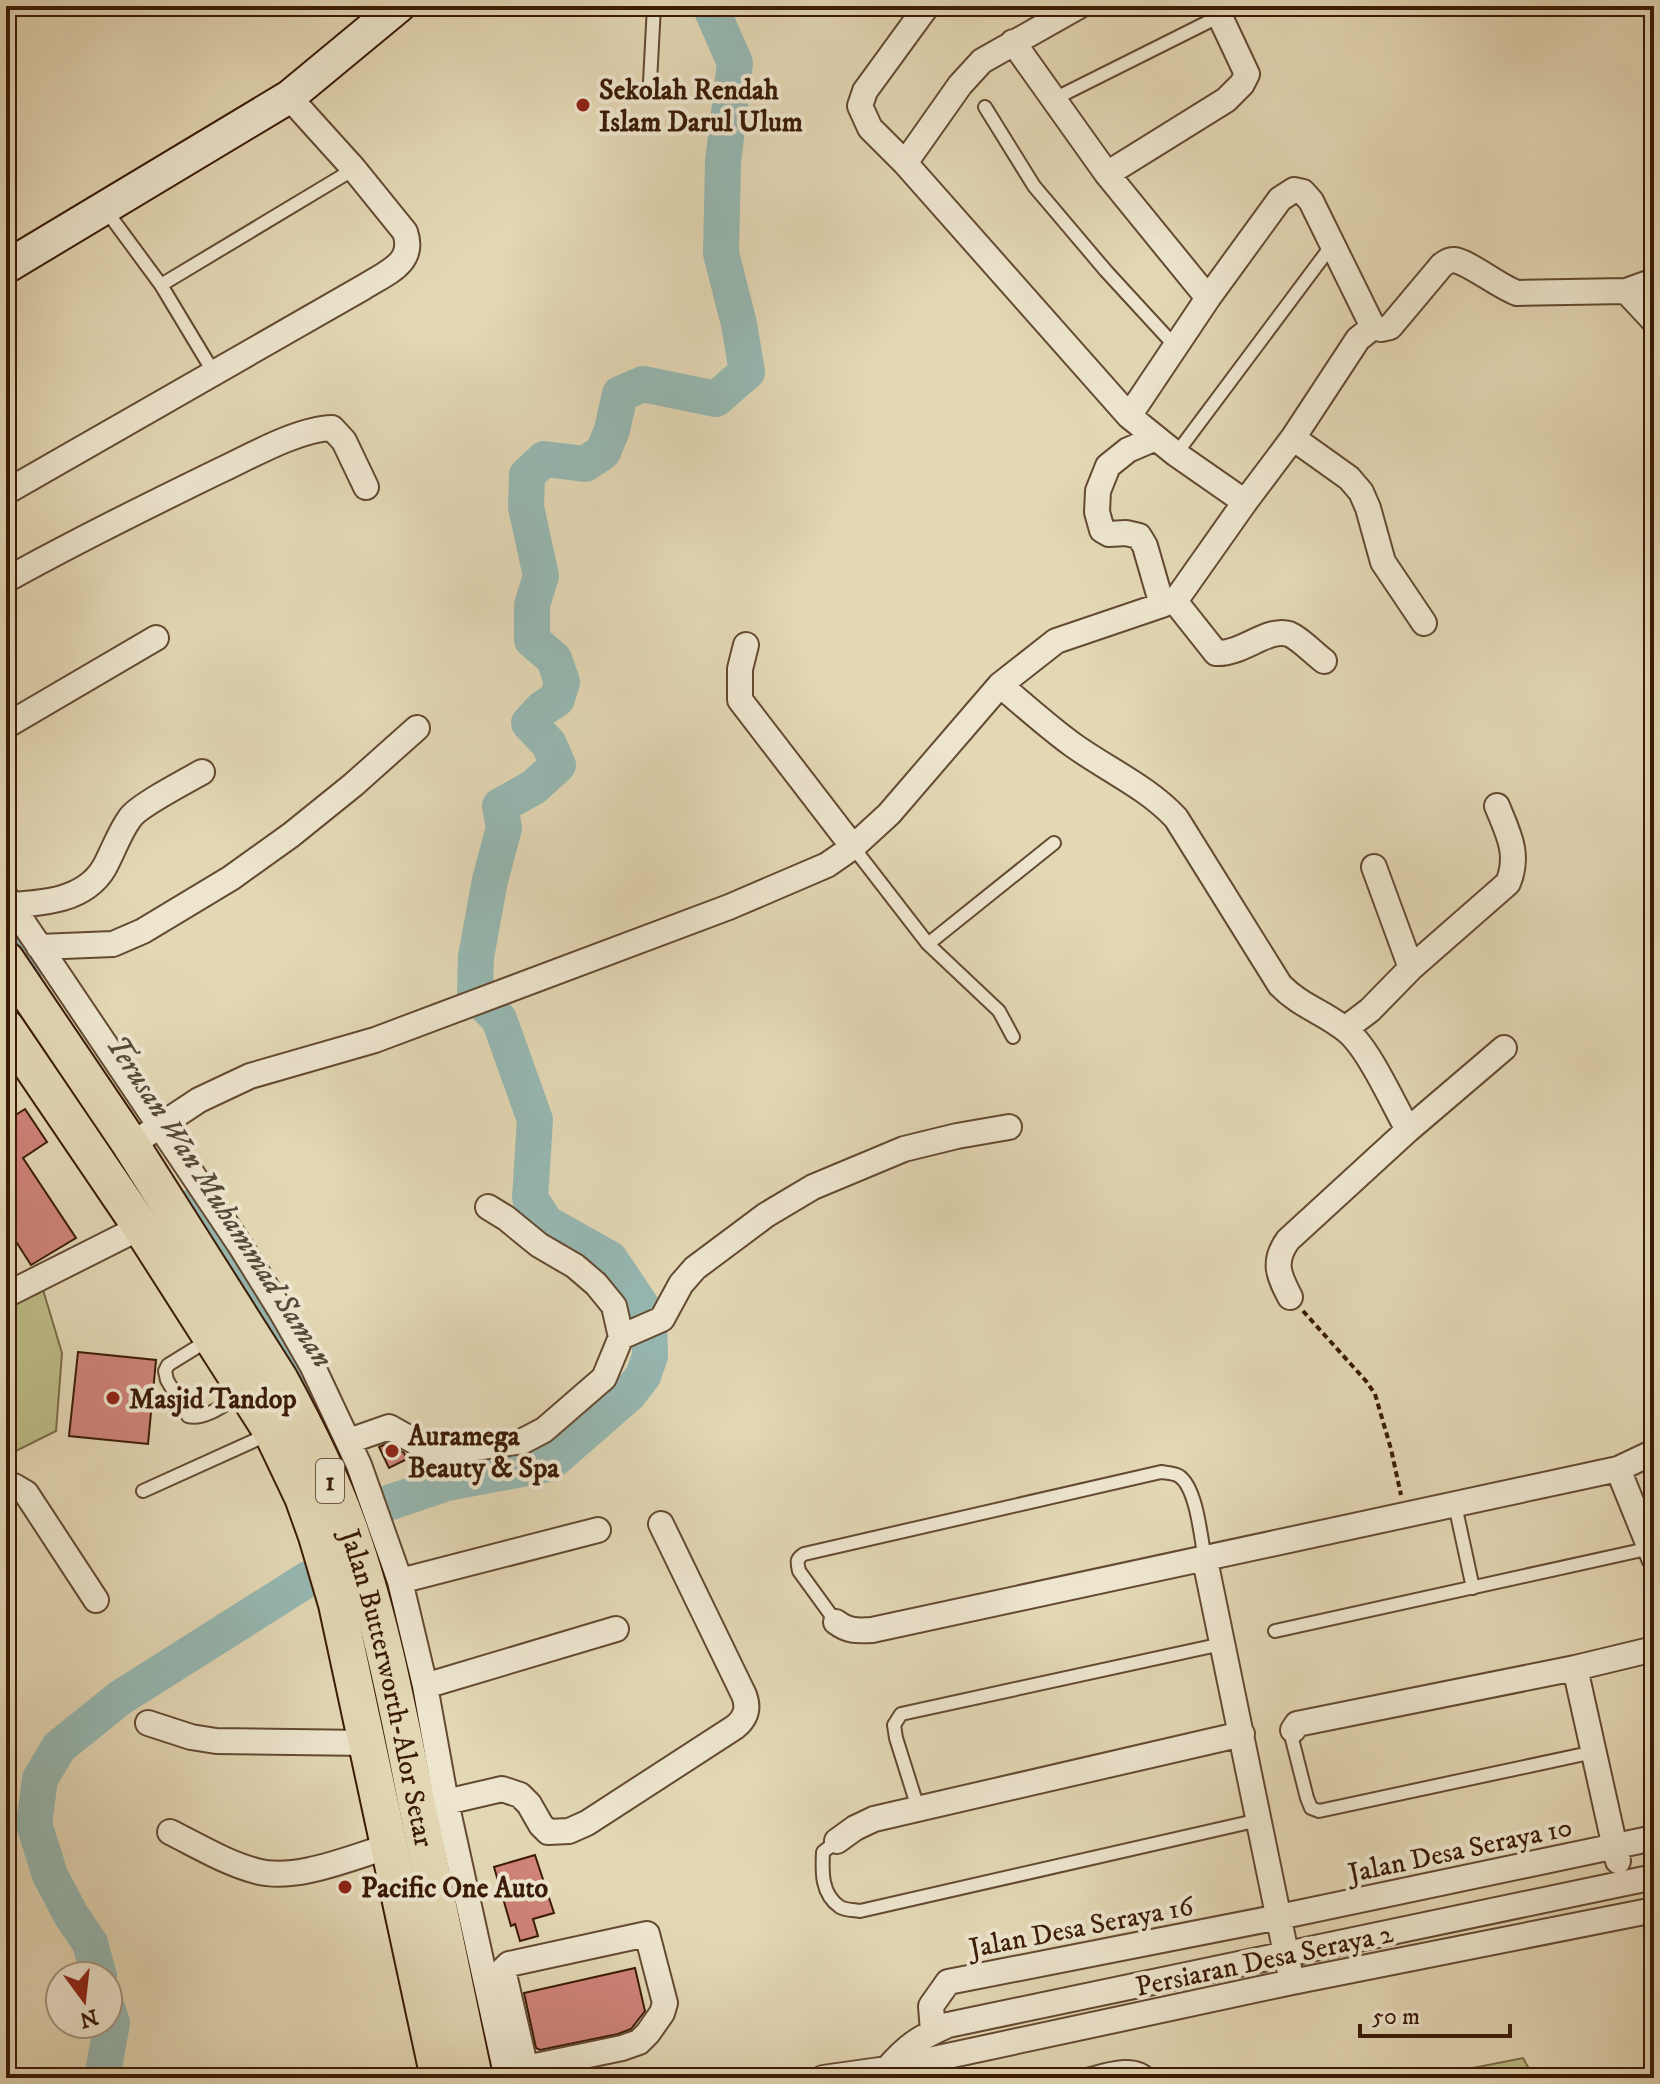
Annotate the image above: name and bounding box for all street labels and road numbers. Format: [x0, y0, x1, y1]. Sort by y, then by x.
road number: 1 [316, 1459, 344, 1503]
street label: Jalan Butterworth-Alor Setar [331, 1522, 441, 1851]
street label: Jalan Desa Seraya 10 [1342, 1810, 1575, 1892]
street label: Jalan Desa Seraya 16 [963, 1888, 1198, 1967]
street label: Persiaran Desa Seraya 2 [1132, 1916, 1397, 2005]

